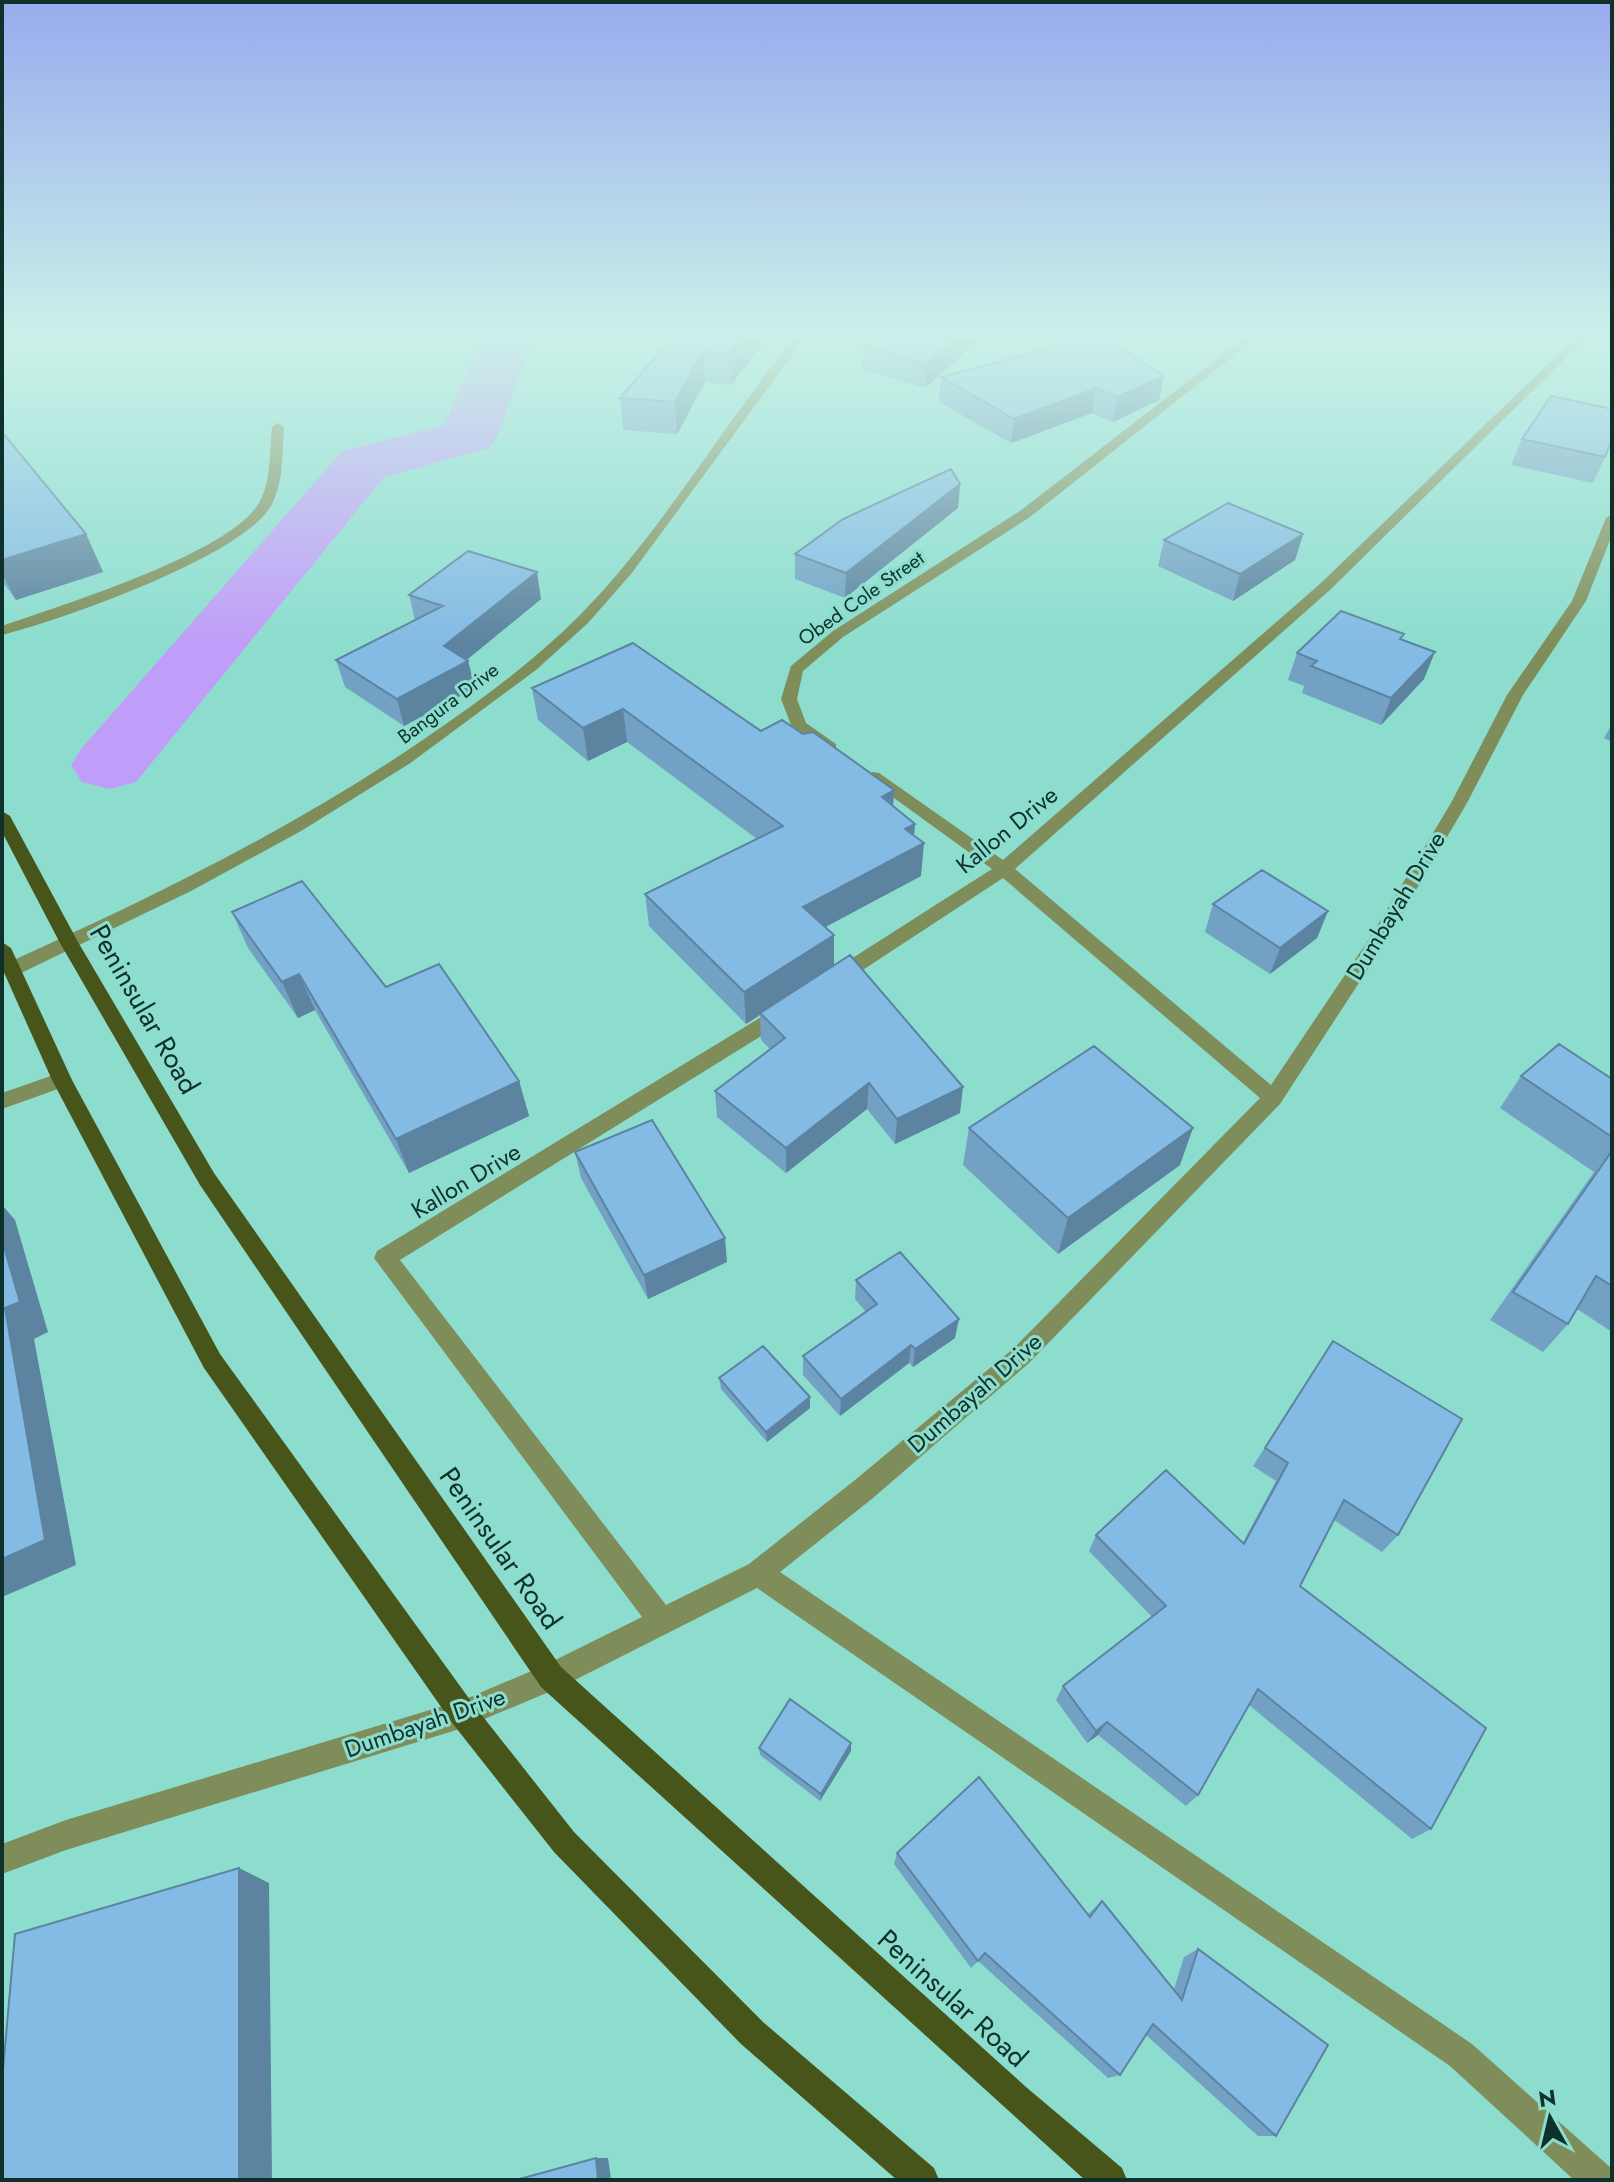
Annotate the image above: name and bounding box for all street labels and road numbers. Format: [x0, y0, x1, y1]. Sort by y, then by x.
street label: Obed Cole Street [792, 544, 930, 653]
street label: Bangura Drive [392, 656, 505, 751]
street label: Kallon Drive [948, 777, 1065, 882]
street label: Dumbayah Drive [1337, 825, 1454, 987]
street label: Peninsular Road [79, 917, 210, 1102]
street label: Kallon Drive [404, 1134, 527, 1227]
street label: Dumbayah Drive [900, 1324, 1050, 1461]
street label: Peninsular Road [429, 1459, 572, 1638]
street label: Dumbayah Drive [340, 1679, 510, 1766]
street label: Peninsular Road [868, 1920, 1037, 2077]

